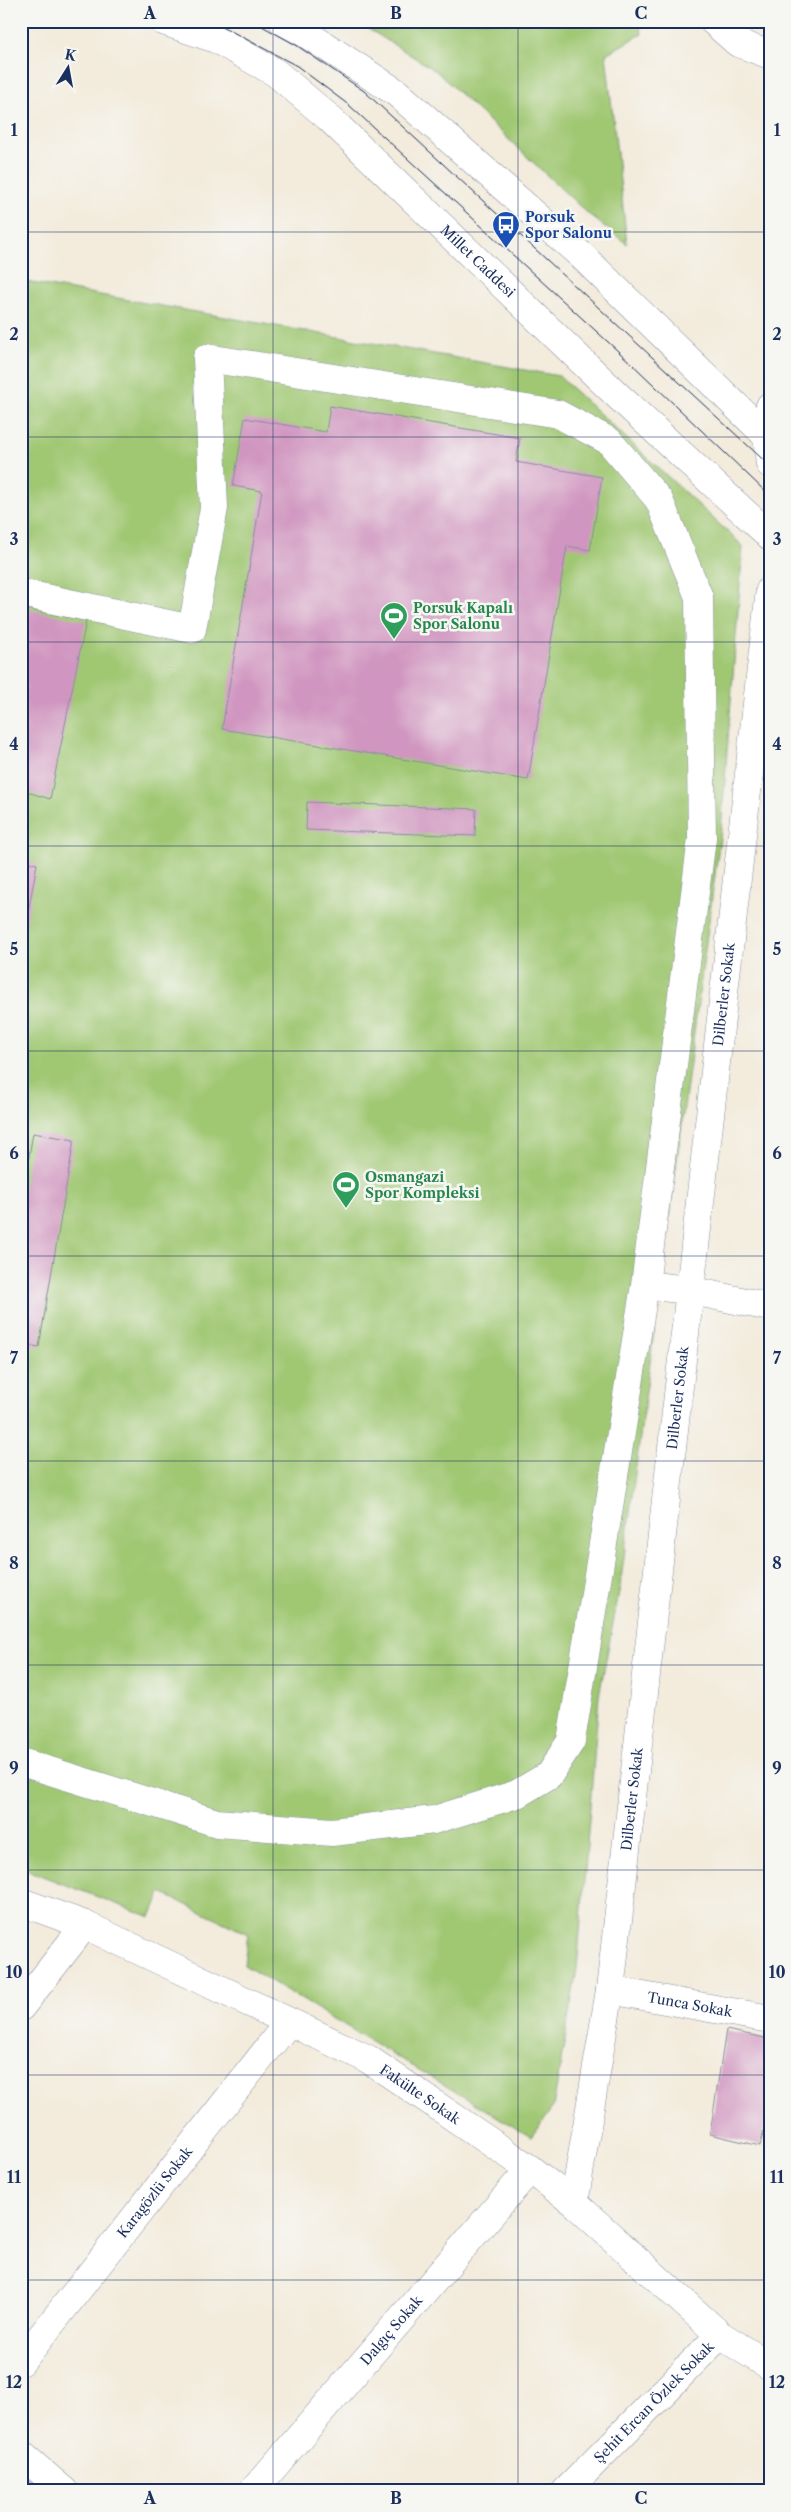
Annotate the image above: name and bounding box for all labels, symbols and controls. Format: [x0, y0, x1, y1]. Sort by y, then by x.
text: A [143, 3, 157, 23]
text: B [390, 3, 402, 23]
text: C [635, 3, 647, 23]
north arrow [42, 42, 92, 92]
text: K [63, 45, 78, 65]
text: 1 [10, 120, 18, 140]
text: 1 [773, 120, 781, 140]
place label: Porsuk Spor Salonu [525, 208, 612, 242]
bus stop icon: Porsuk Spor Salonu [491, 210, 521, 249]
street label: Millet Caddesi [437, 221, 519, 301]
text: 2 [9, 324, 19, 344]
text: 2 [772, 324, 782, 344]
text: 3 [9, 529, 19, 549]
text: 3 [772, 529, 782, 549]
place label: Porsuk Kapalı Spor Salonu [413, 599, 513, 633]
sports icon: Porsuk Kapalı Spor Salonu [379, 601, 409, 640]
text: 4 [9, 734, 19, 754]
text: 4 [772, 734, 782, 754]
text: 5 [10, 939, 19, 959]
text: 5 [773, 939, 782, 959]
street label: Dilberler Sokak [709, 941, 739, 1047]
text: 6 [9, 1143, 19, 1163]
text: 6 [772, 1143, 782, 1163]
place label: Osmangazi Spor Kompleksi [365, 1168, 479, 1202]
sports icon: Osmangazi Spor Kompleksi [331, 1170, 361, 1209]
street label: Dilberler Sokak [663, 1344, 693, 1450]
text: 7 [10, 1348, 19, 1368]
text: 7 [773, 1348, 782, 1368]
text: 8 [9, 1553, 19, 1573]
text: 8 [772, 1553, 782, 1573]
street label: Dilberler Sokak [617, 1746, 647, 1852]
text: 9 [9, 1758, 19, 1778]
text: 9 [772, 1758, 782, 1778]
text: 10 [5, 1962, 23, 1982]
text: 10 [768, 1962, 786, 1982]
street label: Tunca Sokak [646, 1988, 735, 2021]
street label: Fakülte Sokak [376, 2061, 464, 2129]
street label: Karagözlü Sokak [113, 2142, 197, 2242]
text: 11 [7, 2167, 22, 2187]
text: 11 [770, 2167, 785, 2187]
street label: Dalgıç Sokak [356, 2291, 427, 2369]
street label: Şehit Ercan Özlek Sokak [590, 2337, 718, 2466]
text: 12 [6, 2372, 22, 2392]
text: 12 [769, 2372, 785, 2392]
text: A [143, 2488, 157, 2508]
text: B [390, 2488, 402, 2508]
text: C [635, 2488, 647, 2508]

